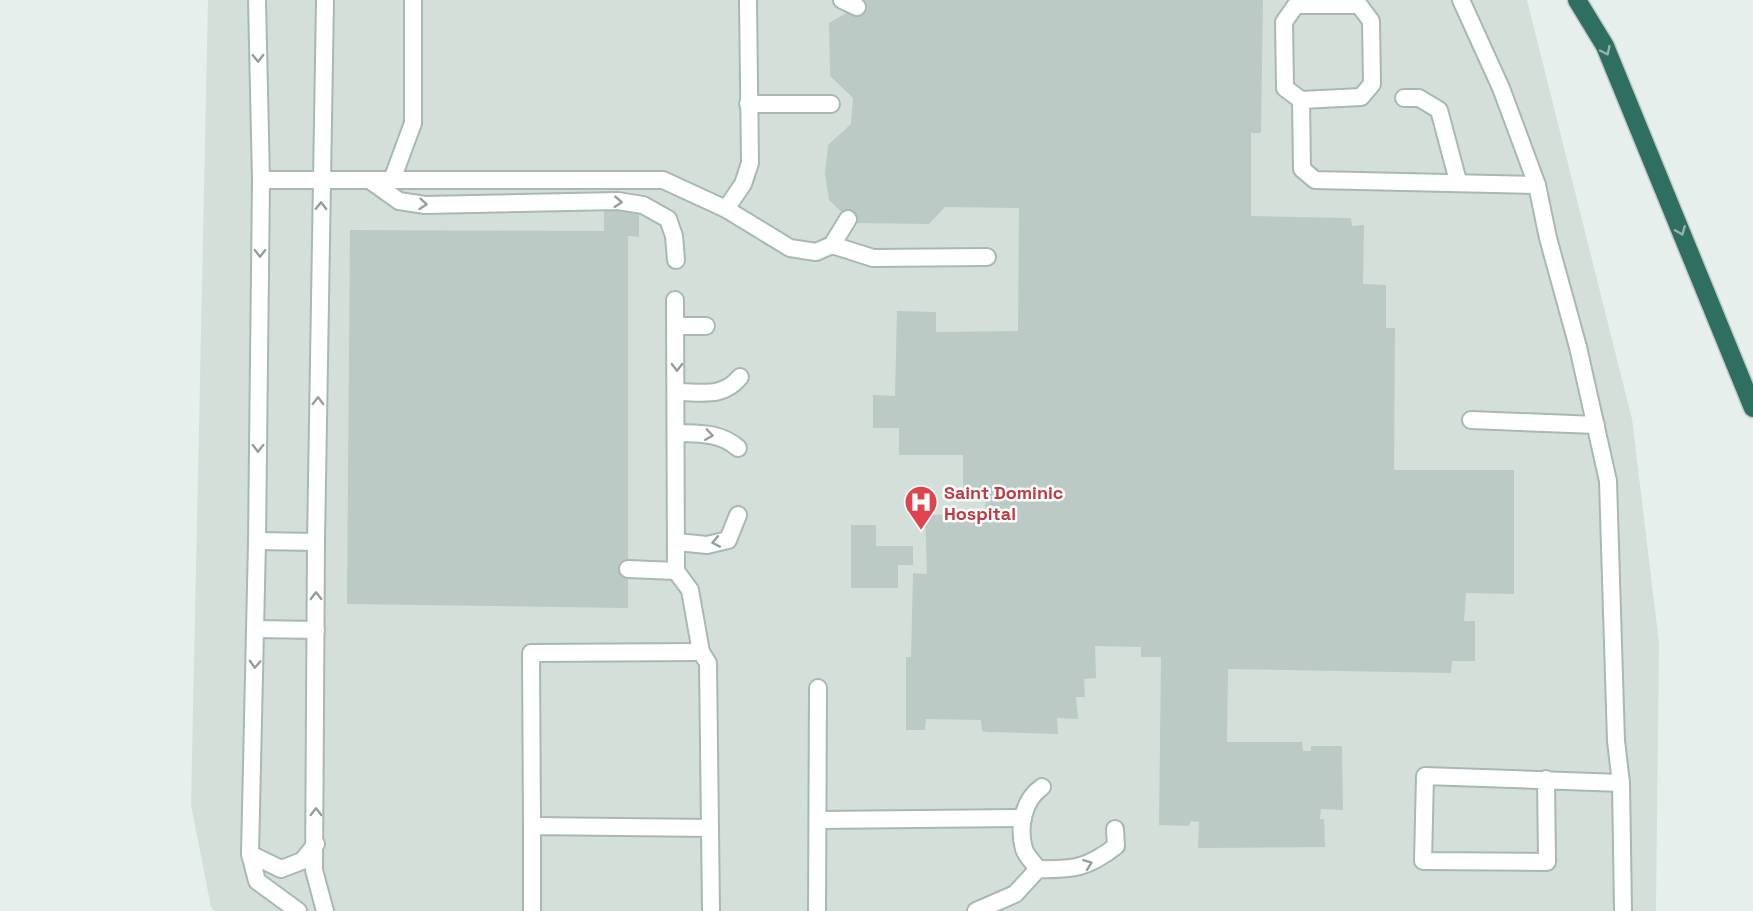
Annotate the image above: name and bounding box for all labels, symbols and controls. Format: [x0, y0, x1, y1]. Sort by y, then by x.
one-way arrow [1599, 44, 1611, 55]
one-way arrow [252, 54, 264, 63]
one-way arrow [613, 195, 622, 208]
one-way arrow [418, 197, 427, 210]
one-way arrow [315, 202, 327, 211]
one-way arrow [1674, 225, 1686, 236]
one-way arrow [254, 249, 266, 258]
one-way arrow [671, 363, 683, 372]
one-way arrow [312, 397, 324, 406]
one-way arrow [705, 428, 714, 441]
one-way arrow [252, 444, 264, 453]
place label: Saint Dominic Hospital [944, 481, 1063, 525]
hospital icon: Saint Dominic Hospital [903, 484, 939, 531]
one-way arrow [711, 535, 721, 548]
one-way arrow [310, 591, 322, 600]
one-way arrow [248, 660, 261, 669]
one-way arrow [310, 807, 322, 816]
one-way arrow [1082, 858, 1093, 871]

